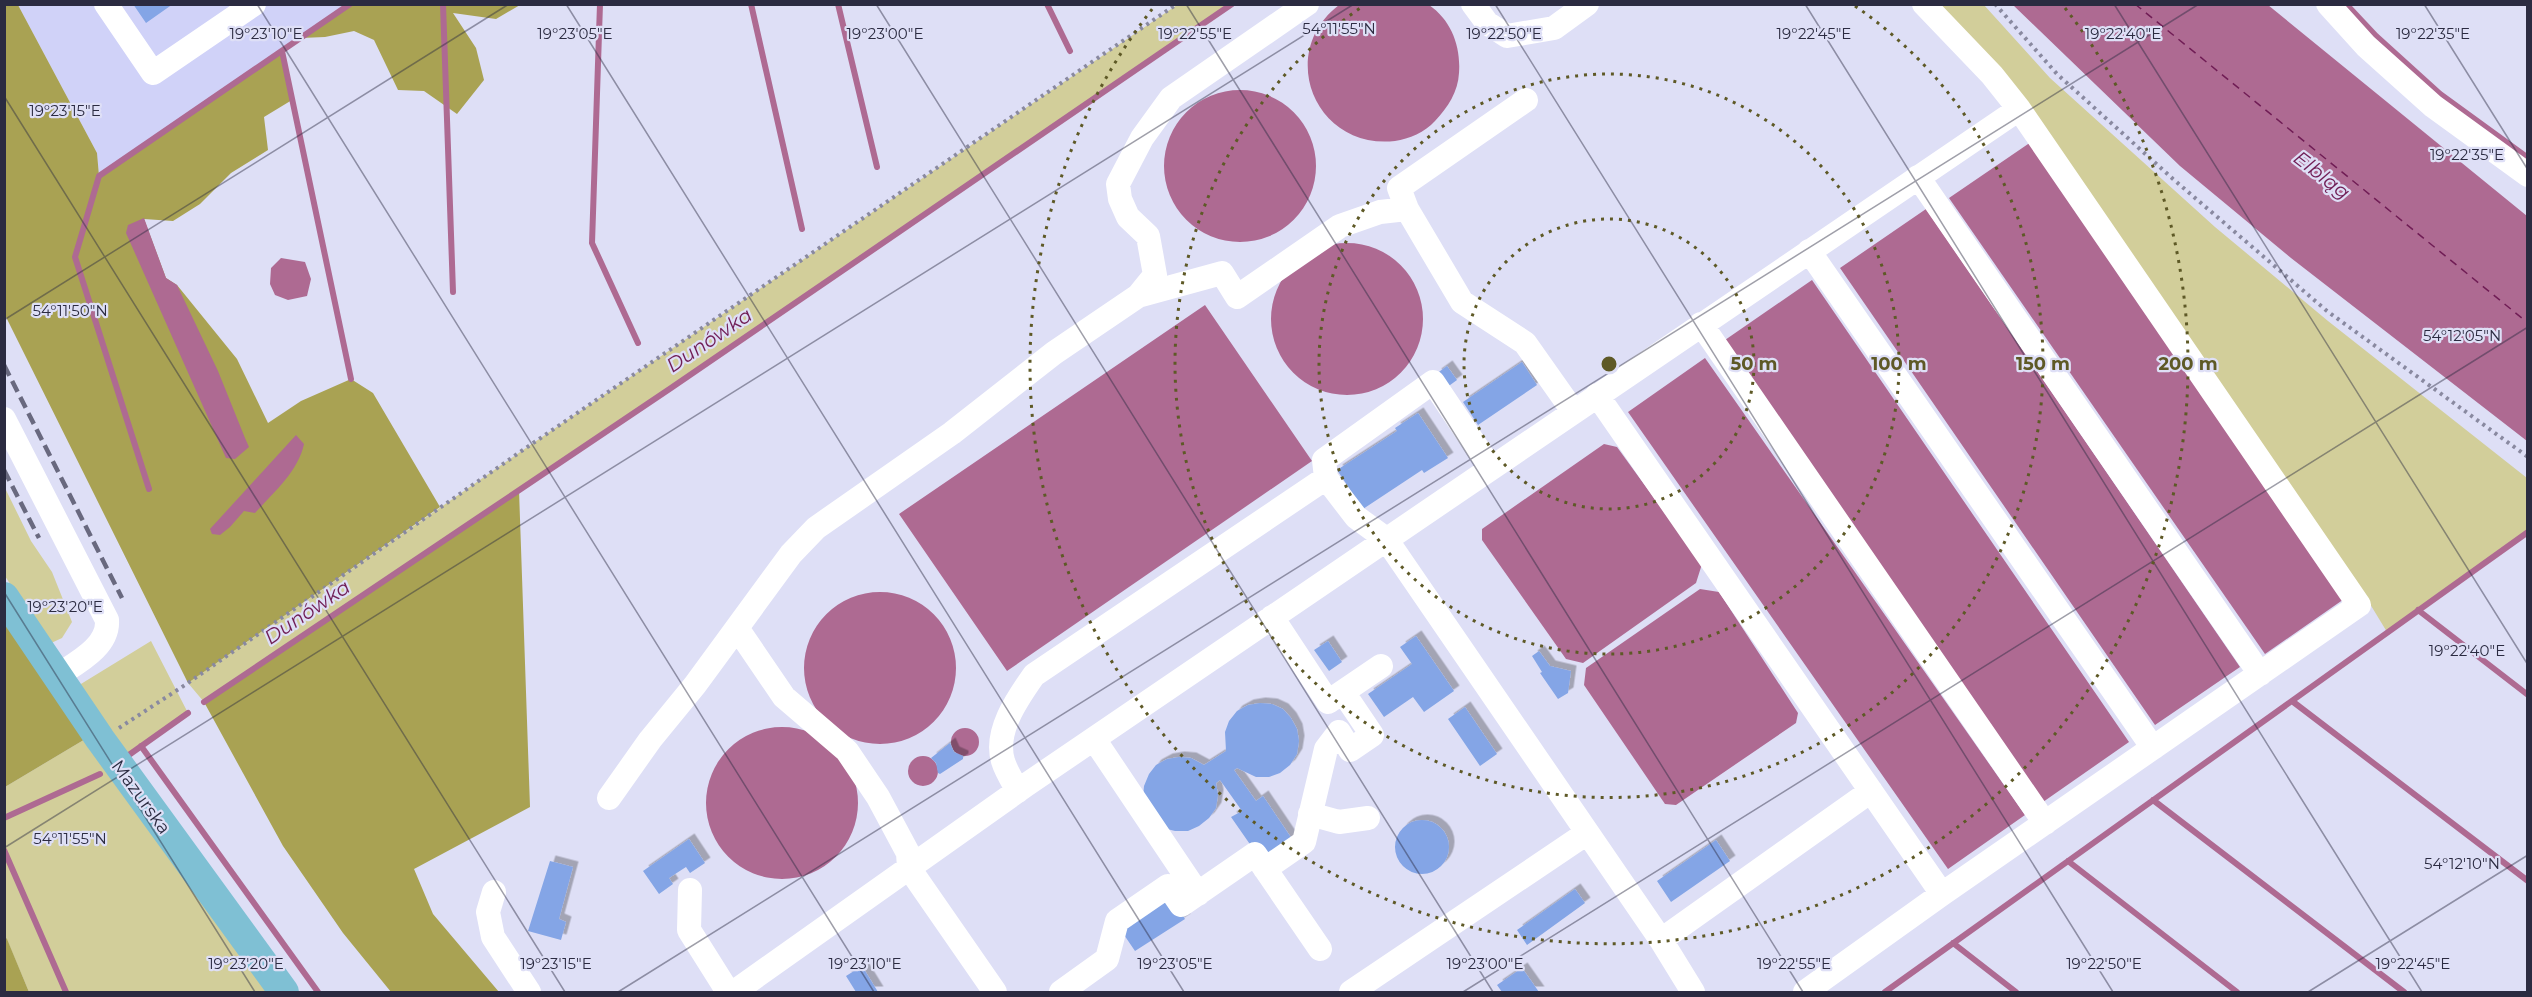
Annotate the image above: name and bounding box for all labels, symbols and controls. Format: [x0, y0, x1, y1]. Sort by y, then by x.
text: 54°11'55"N [1302, 19, 1376, 38]
text: 19°23'10"E [230, 24, 303, 43]
text: 19°23'05"E [537, 24, 613, 43]
text: 19°23'00"E [847, 24, 923, 43]
text: 19°22'55"E [1158, 24, 1232, 43]
text: 19°22'50"E [1466, 24, 1542, 43]
text: 19°22'45"E [1777, 24, 1851, 43]
text: 19°22'40"E [2085, 24, 2161, 43]
text: 19°22'35"E [2396, 24, 2470, 43]
text: 19°23'15"E [29, 101, 101, 120]
text: 19°22'35"E [2430, 145, 2504, 164]
water label: Elbląg [2289, 146, 2355, 204]
text: 54°11'50"N [32, 301, 108, 320]
water label: Dunówka [662, 303, 756, 377]
text: 54°12'05"N [2423, 326, 2501, 345]
text: 50 m [1731, 353, 1777, 375]
text: 100 m [1871, 353, 1927, 375]
text: 150 m [2016, 353, 2070, 375]
text: 200 m [2158, 353, 2218, 375]
centre of rings [1599, 354, 1619, 374]
water label: Dunówka [260, 575, 354, 649]
text: 19°23'20"E [27, 597, 103, 616]
text: 19°22'40"E [2429, 641, 2505, 660]
street label: Mazurska [107, 756, 175, 838]
text: 54°11'55"N [33, 829, 107, 848]
text: 54°12'10"N [2424, 854, 2500, 873]
text: 19°23'20"E [208, 954, 284, 973]
text: 19°23'15"E [520, 954, 592, 973]
text: 19°23'10"E [829, 954, 902, 973]
text: 19°23'05"E [1137, 954, 1213, 973]
text: 19°23'00"E [1447, 954, 1523, 973]
text: 19°22'55"E [1757, 954, 1831, 973]
text: 19°22'50"E [2066, 954, 2142, 973]
text: 19°22'45"E [2376, 954, 2450, 973]

